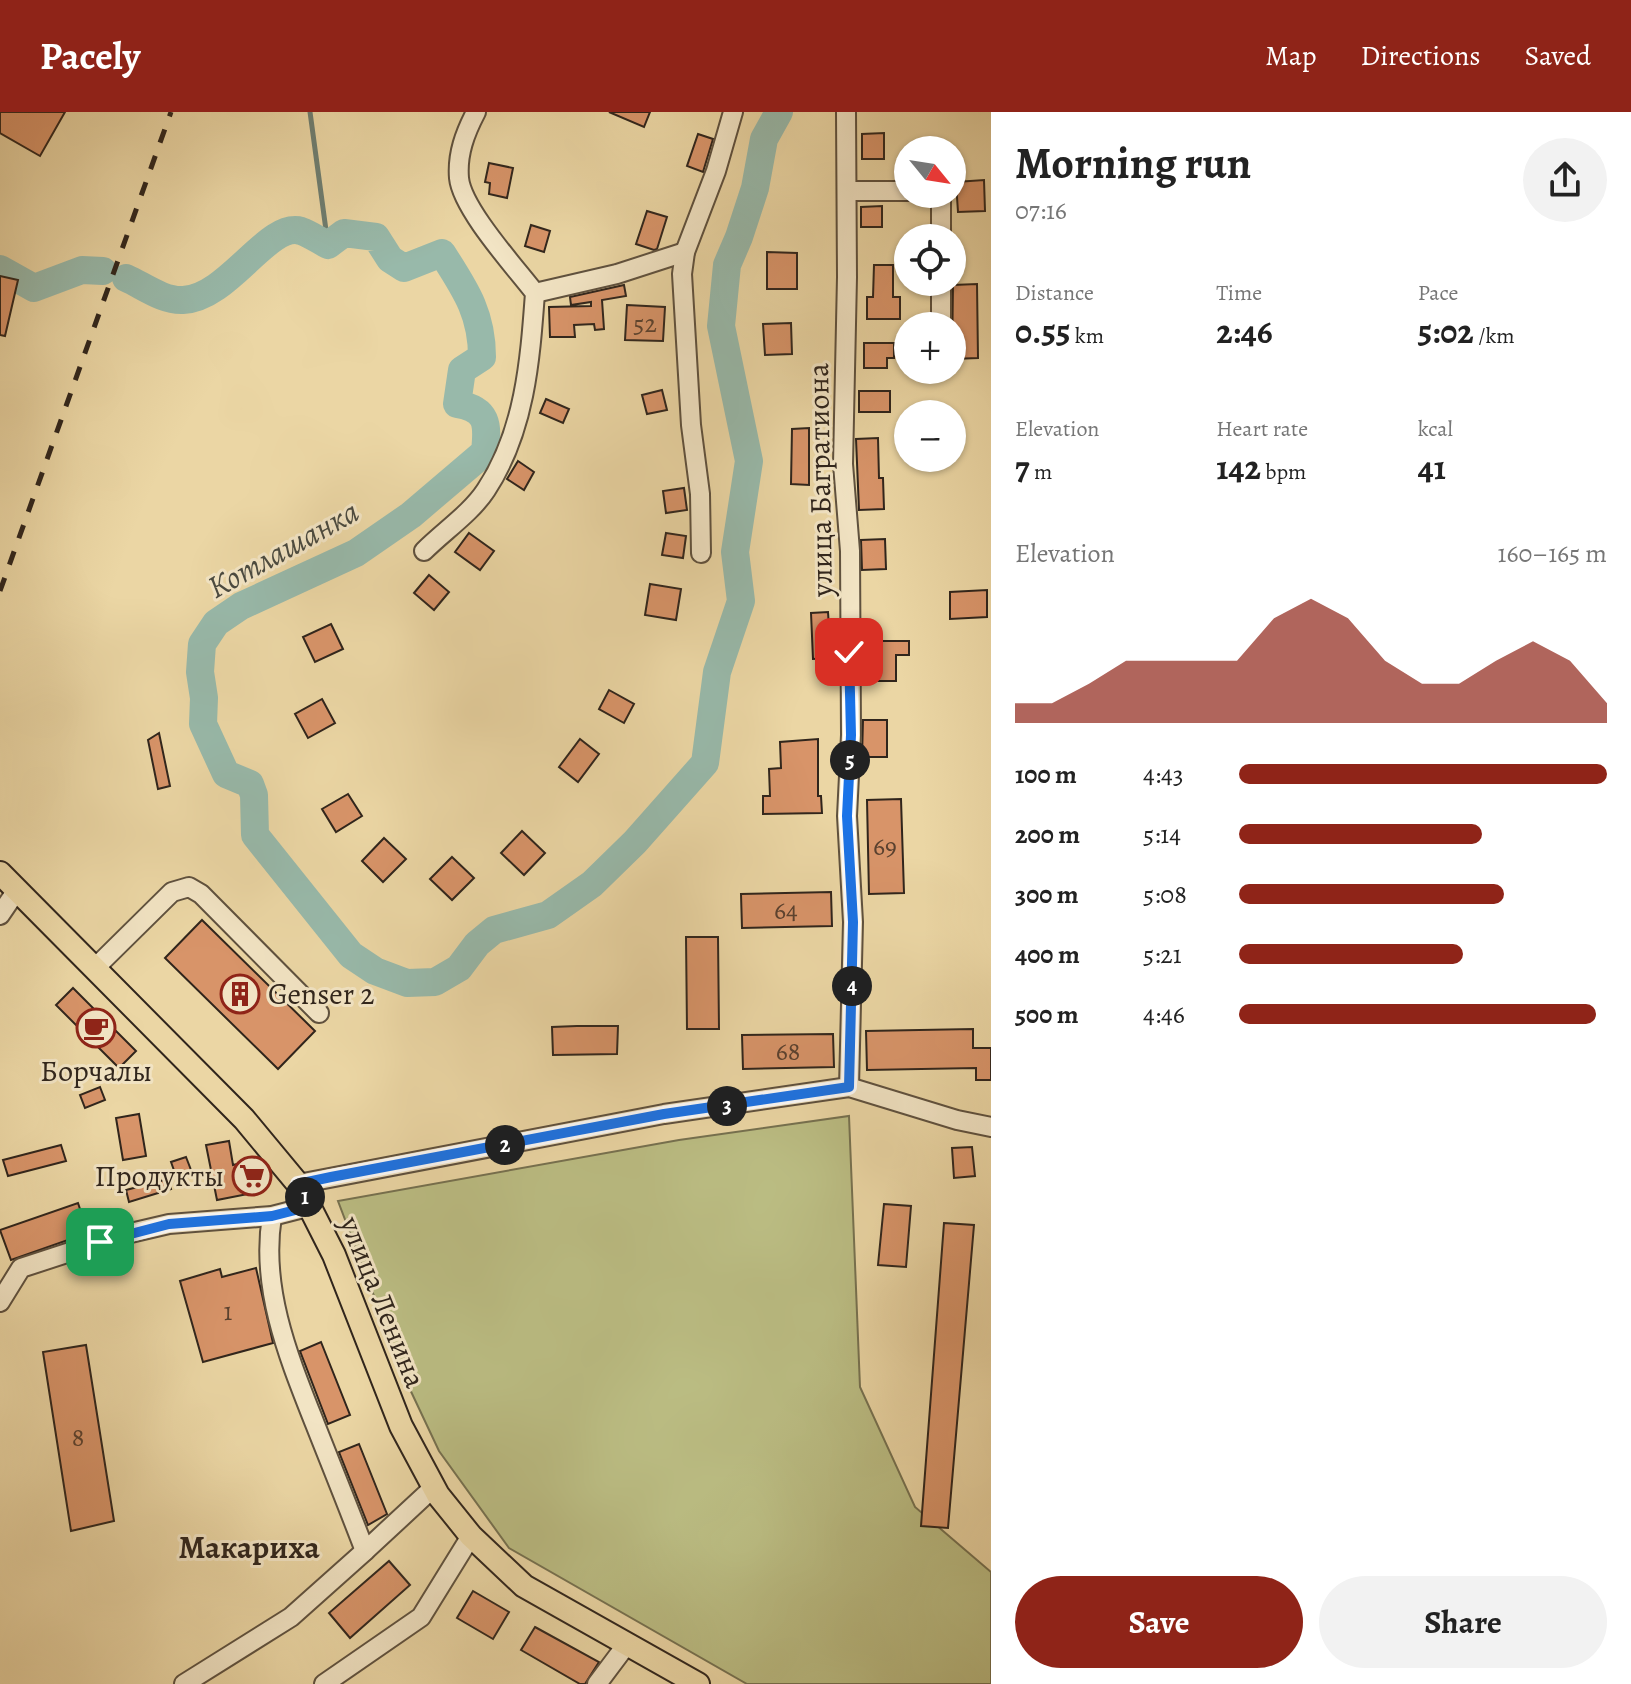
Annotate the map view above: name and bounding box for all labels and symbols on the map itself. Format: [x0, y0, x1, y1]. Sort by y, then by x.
north arrow [894, 136, 966, 208]
house number: 52 [633, 306, 657, 341]
street label: улица Багратиона [798, 363, 842, 598]
water label: Котлашанка [199, 489, 367, 609]
pin [815, 618, 883, 686]
pin: 5 [830, 740, 870, 780]
house number: 69 [873, 829, 897, 864]
house number: 64 [774, 893, 798, 928]
pin: 4 [832, 966, 872, 1006]
building icon: Genser 2 [219, 973, 261, 1015]
place label: Genser 2 [268, 974, 374, 1014]
cafe icon: Борчалы [75, 1007, 117, 1049]
house number: 68 [776, 1034, 800, 1069]
place label: Борчалы [40, 1051, 152, 1091]
pin: 3 [707, 1086, 747, 1126]
pin: 2 [485, 1125, 525, 1165]
supermarket icon: Продукты [231, 1155, 273, 1197]
place label: Продукты [95, 1156, 224, 1196]
pin: 1 [285, 1177, 325, 1217]
pin [66, 1208, 134, 1276]
street label: улица Ленина [330, 1209, 436, 1394]
house number: 1 [224, 1294, 233, 1329]
house number: 8 [72, 1420, 84, 1455]
district label: Макариха [178, 1525, 320, 1569]

